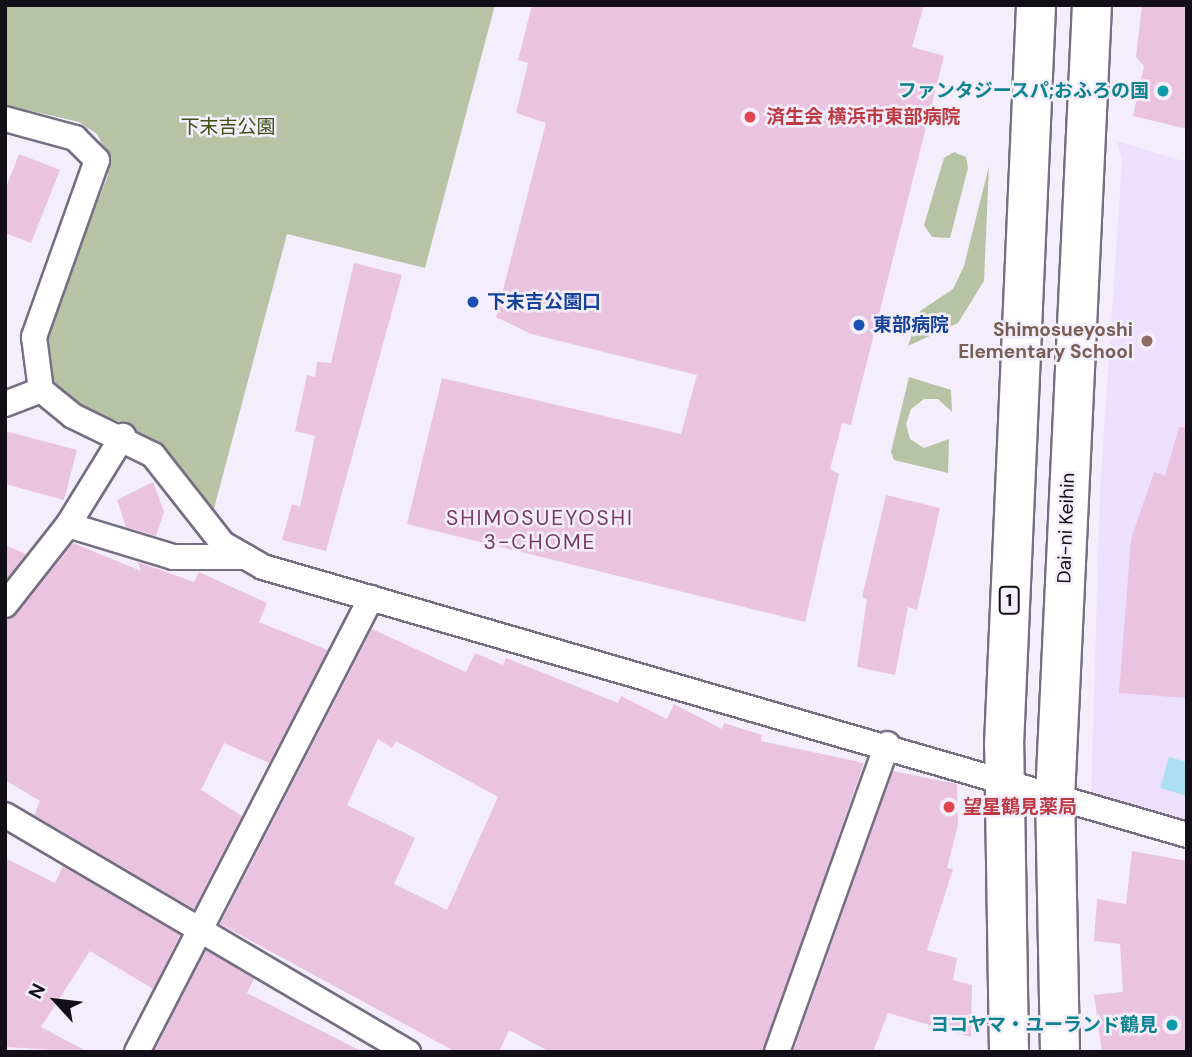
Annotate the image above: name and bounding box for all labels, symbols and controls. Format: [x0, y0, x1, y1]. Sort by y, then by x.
place label: ファンタジースパ;おふろの国 [897, 80, 1149, 102]
marker: ファンタジースパ;おふろの国 [1155, 83, 1171, 99]
place label: 済生会 横浜市東部病院 [766, 106, 960, 128]
marker: 済生会 横浜市東部病院 [740, 107, 760, 127]
park label: 下末吉公園 [181, 116, 275, 138]
place label: 下末吉公園口 [487, 291, 601, 313]
marker: 下末吉公園口 [465, 294, 481, 310]
place label: 東部病院 [873, 314, 949, 336]
marker: 東部病院 [851, 317, 867, 333]
place label: Shimosueyoshi Elementary School [958, 319, 1133, 363]
marker: Shimosueyoshi Elementary School [1139, 333, 1155, 349]
street label: Dai-ni Keihin [1053, 472, 1079, 584]
district label: SHIMOSUEYOSHI 3-CHOME [448, 505, 632, 555]
road number: 1 [998, 586, 1020, 614]
place label: 望星鶴見薬局 [963, 796, 1077, 818]
marker: 望星鶴見薬局 [941, 799, 957, 815]
north arrow [21, 966, 91, 1036]
text: N [23, 979, 51, 1003]
place label: ヨコヤマ・ユーランド鶴見 [930, 1014, 1158, 1036]
marker: ヨコヤマ・ユーランド鶴見 [1164, 1017, 1180, 1033]

